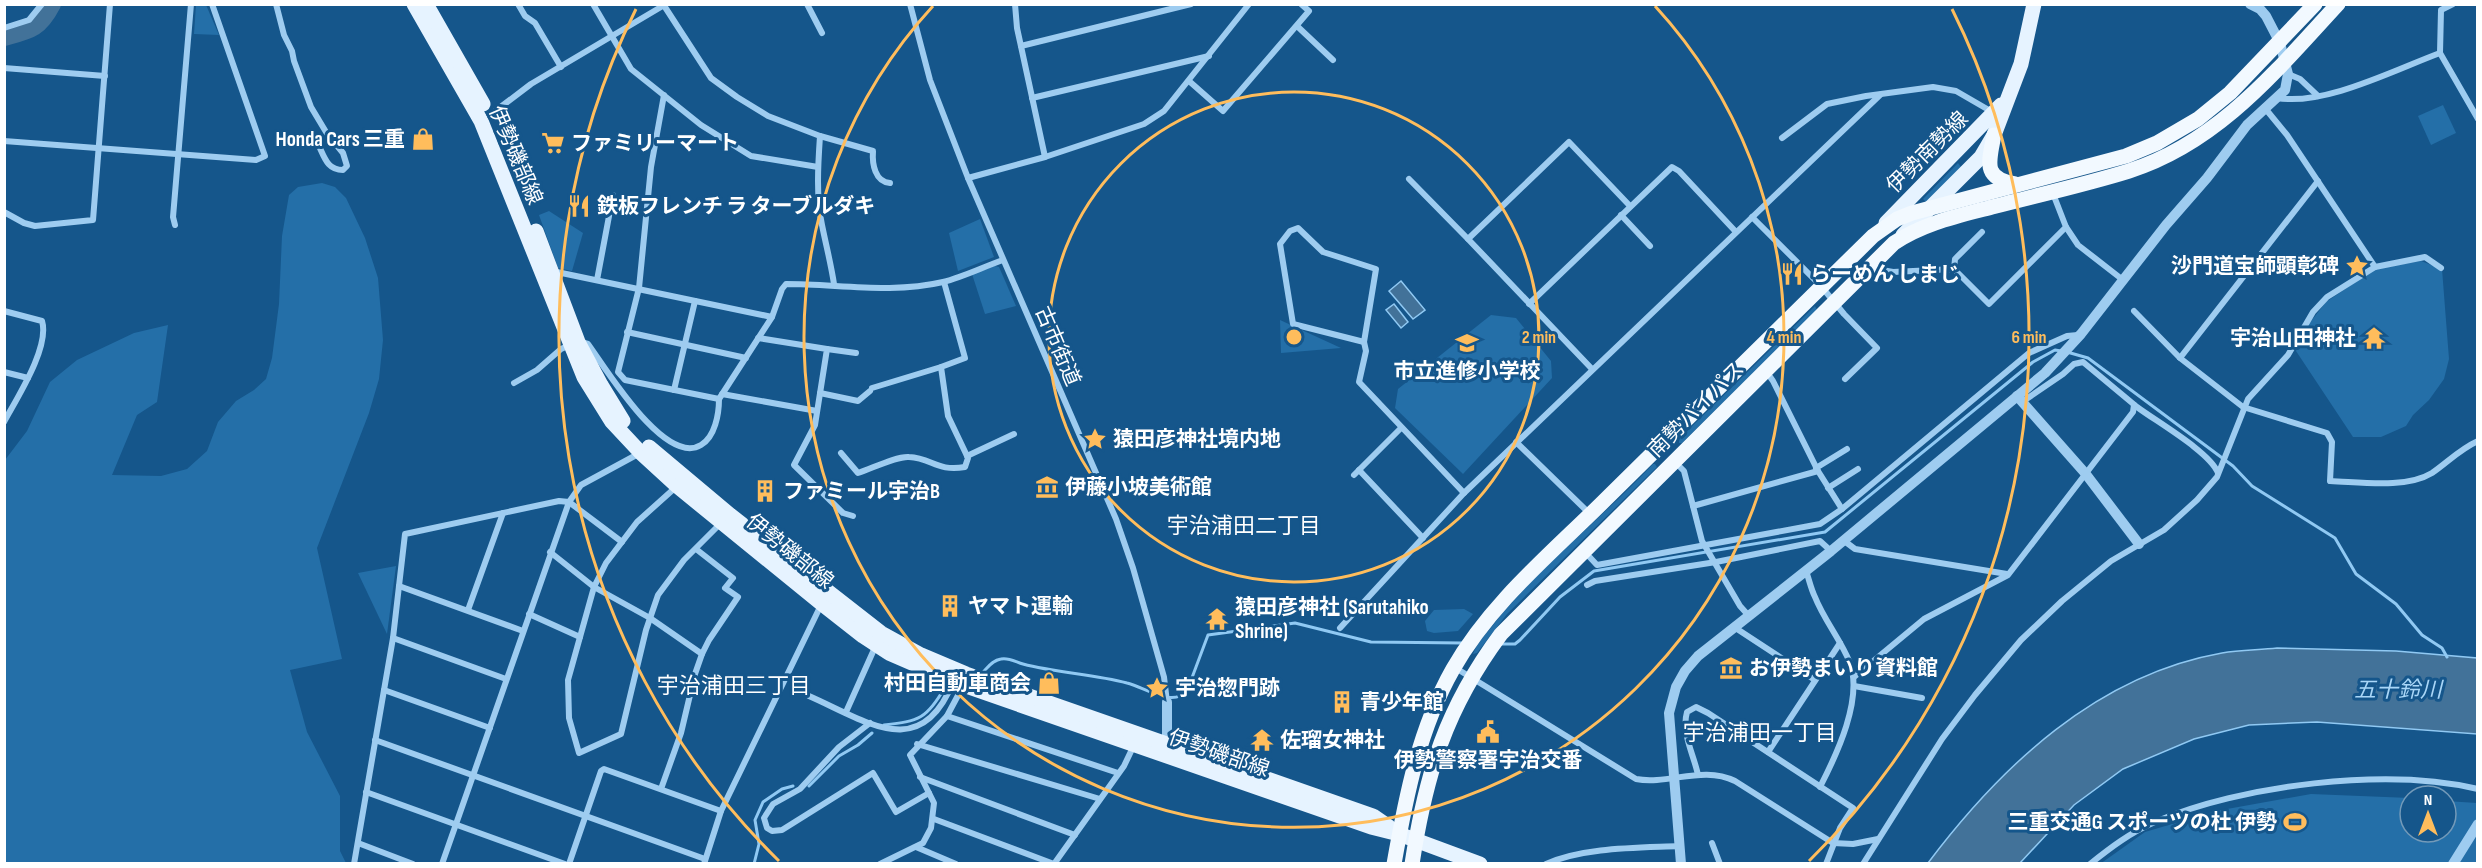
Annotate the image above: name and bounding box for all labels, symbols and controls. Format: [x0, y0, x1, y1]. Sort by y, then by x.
street label: 伊勢磯部線 [484, 102, 548, 208]
street label: 伊勢南勢線 [1881, 106, 1973, 198]
shop icon: Honda Cars 三重 [410, 126, 436, 152]
place label: Honda Cars 三重 [275, 127, 405, 152]
supermarket icon: ファミリーマート [540, 130, 566, 156]
place label: ファミリーマート [571, 131, 739, 156]
restaurant icon: 鉄板フレンチ ラ ターブルダキ [566, 193, 592, 219]
place label: 鉄板フレンチ ラ ターブルダキ [597, 194, 875, 219]
place icon: 沙門道宝師顕彰碑 [2344, 253, 2370, 279]
place label: 沙門道宝師顕彰碑 [2171, 254, 2339, 279]
restaurant icon: らーめん しまじ [1779, 261, 1805, 287]
place label: らーめん しまじ [1810, 262, 1960, 287]
street label: 古市街道 [1030, 303, 1085, 390]
temple icon: 宇治山田神社 [2361, 325, 2387, 351]
place label: 宇治山田神社 [2230, 326, 2356, 351]
centre of rings [1284, 327, 1304, 347]
text: 2 min [1522, 327, 1556, 348]
text: 4 min [1767, 327, 1801, 348]
text: 6 min [2012, 327, 2046, 348]
school or university icon: 市立進修小学校 [1454, 330, 1480, 356]
street label: 南勢バイパス [1643, 356, 1750, 463]
place label: 市立進修小学校 [1394, 359, 1541, 384]
place icon: 猿田彦神社境内地 [1082, 426, 1108, 452]
place label: 猿田彦神社境内地 [1113, 427, 1281, 452]
museum icon: 伊藤小坡美術館 [1034, 474, 1060, 500]
place label: 伊藤小坡美術館 [1065, 475, 1212, 500]
building icon: ファミール宇治B [752, 478, 778, 504]
place label: ファミール宇治B [783, 479, 940, 504]
street label: 伊勢磯部線 [741, 509, 838, 594]
district label: 宇治浦田二丁目 [1167, 513, 1321, 540]
building icon: ヤマト運輸 [937, 593, 963, 619]
place label: ヤマト運輸 [968, 594, 1073, 619]
place label: 猿田彦神社 (Sarutahiko Shrine) [1235, 595, 1429, 644]
temple icon: 猿田彦神社 (Sarutahiko Shrine) [1204, 606, 1230, 632]
museum icon: お伊勢まいり資料館 [1718, 655, 1744, 681]
place label: お伊勢まいり資料館 [1749, 656, 1938, 681]
shop icon: 村田自動車商会 [1036, 670, 1062, 696]
place label: 村田自動車商会 [884, 671, 1031, 696]
district label: 宇治浦田三丁目 [657, 673, 811, 700]
place icon: 宇治惣門跡 [1144, 675, 1170, 701]
place label: 宇治惣門跡 [1175, 676, 1280, 701]
water label: 五十鈴川 [2354, 677, 2444, 704]
building icon: 青少年館 [1329, 689, 1355, 715]
place label: 青少年館 [1360, 690, 1444, 715]
public building icon: 伊勢警察署宇治交番 [1475, 719, 1501, 745]
district label: 宇治浦田一丁目 [1683, 720, 1837, 747]
street label: 伊勢磯部線 [1165, 725, 1273, 782]
temple icon: 佐瑠女神社 [1249, 727, 1275, 753]
place label: 佐瑠女神社 [1280, 728, 1385, 753]
place label: 伊勢警察署宇治交番 [1394, 748, 1583, 773]
north arrow [2398, 784, 2458, 844]
text: N [2424, 791, 2432, 810]
sports icon: 三重交通G スポーツの杜 伊勢 [2282, 809, 2308, 835]
place label: 三重交通G スポーツの杜 伊勢 [2008, 810, 2277, 835]

